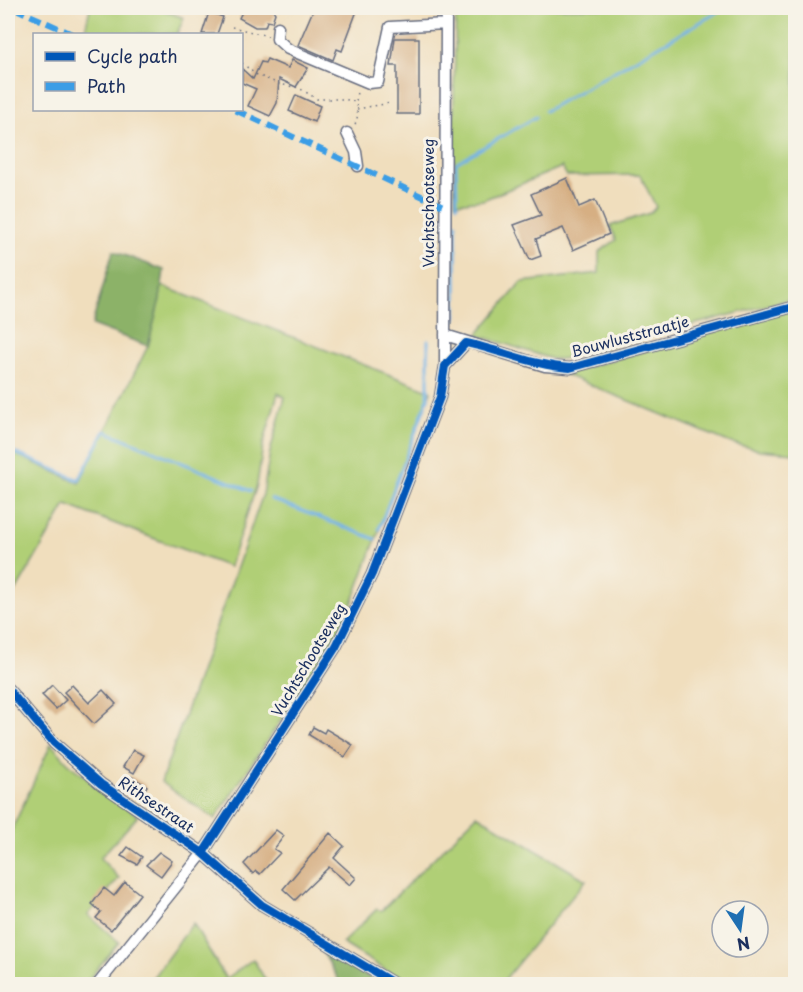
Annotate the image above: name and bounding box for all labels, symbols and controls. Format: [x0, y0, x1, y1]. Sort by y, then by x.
legend [33, 33, 243, 111]
text: Cycle path [87, 42, 178, 69]
text: Path [87, 72, 126, 99]
street label: Vuchtschootseweg [416, 138, 439, 268]
street label: Bouwluststraatje [568, 309, 691, 362]
street label: Vuchtschootseweg [265, 598, 351, 721]
street label: Rithsestraat [114, 770, 199, 838]
north arrow [710, 899, 770, 959]
text: N [735, 931, 752, 958]

